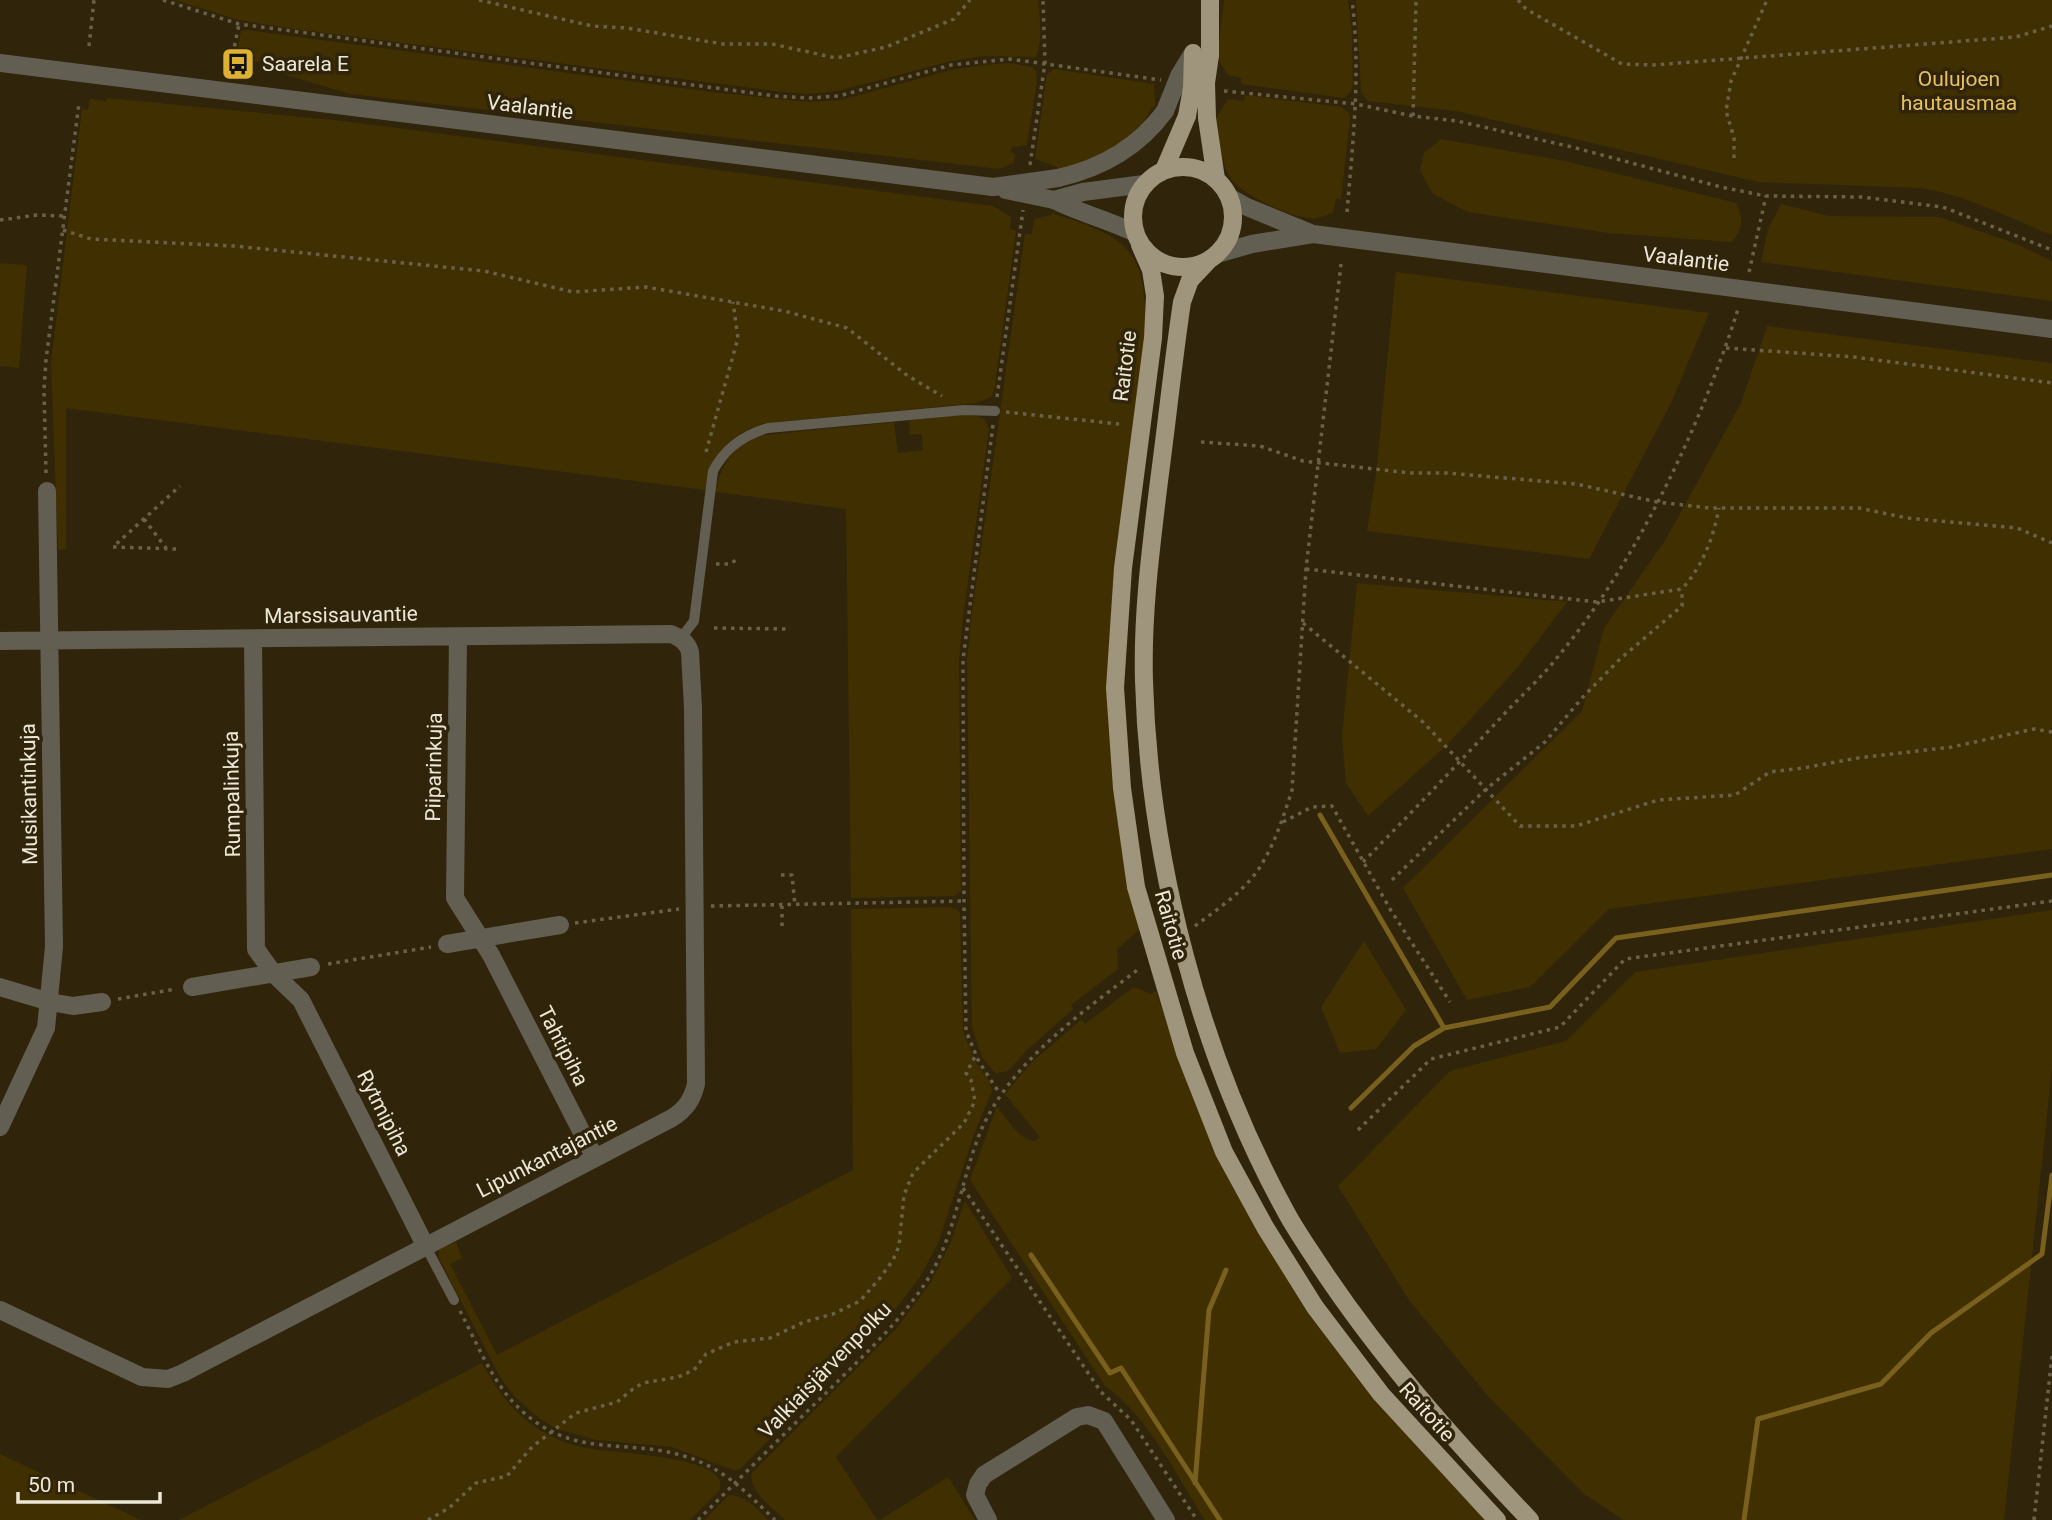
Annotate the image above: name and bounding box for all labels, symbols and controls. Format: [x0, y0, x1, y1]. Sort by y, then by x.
bus stop icon: Saarela E [219, 45, 257, 83]
place label: Saarela E [262, 52, 349, 76]
park label: Oulujoen hautausmaa [1901, 67, 2017, 115]
street label: Vaalantie [485, 90, 575, 124]
street label: Vaalantie [1641, 242, 1731, 276]
street label: Raitotie [1109, 329, 1141, 403]
street label: Marssisauvantie [264, 602, 418, 628]
street label: Piiparinkuja [421, 712, 447, 822]
street label: Musikantinkuja [16, 723, 42, 865]
street label: Rumpalinkuja [219, 730, 245, 858]
street label: Raitotie [1150, 887, 1192, 963]
street label: Tahtipiha [533, 1002, 593, 1090]
street label: Rytmipiha [352, 1066, 416, 1160]
street label: Lipunkantajantie [473, 1111, 621, 1203]
street label: Valkiaisjärvenpolku [754, 1297, 896, 1443]
street label: Raitotie [1394, 1378, 1460, 1446]
scale bar [18, 1460, 159, 1504]
text: 50 m [28, 1473, 75, 1497]

